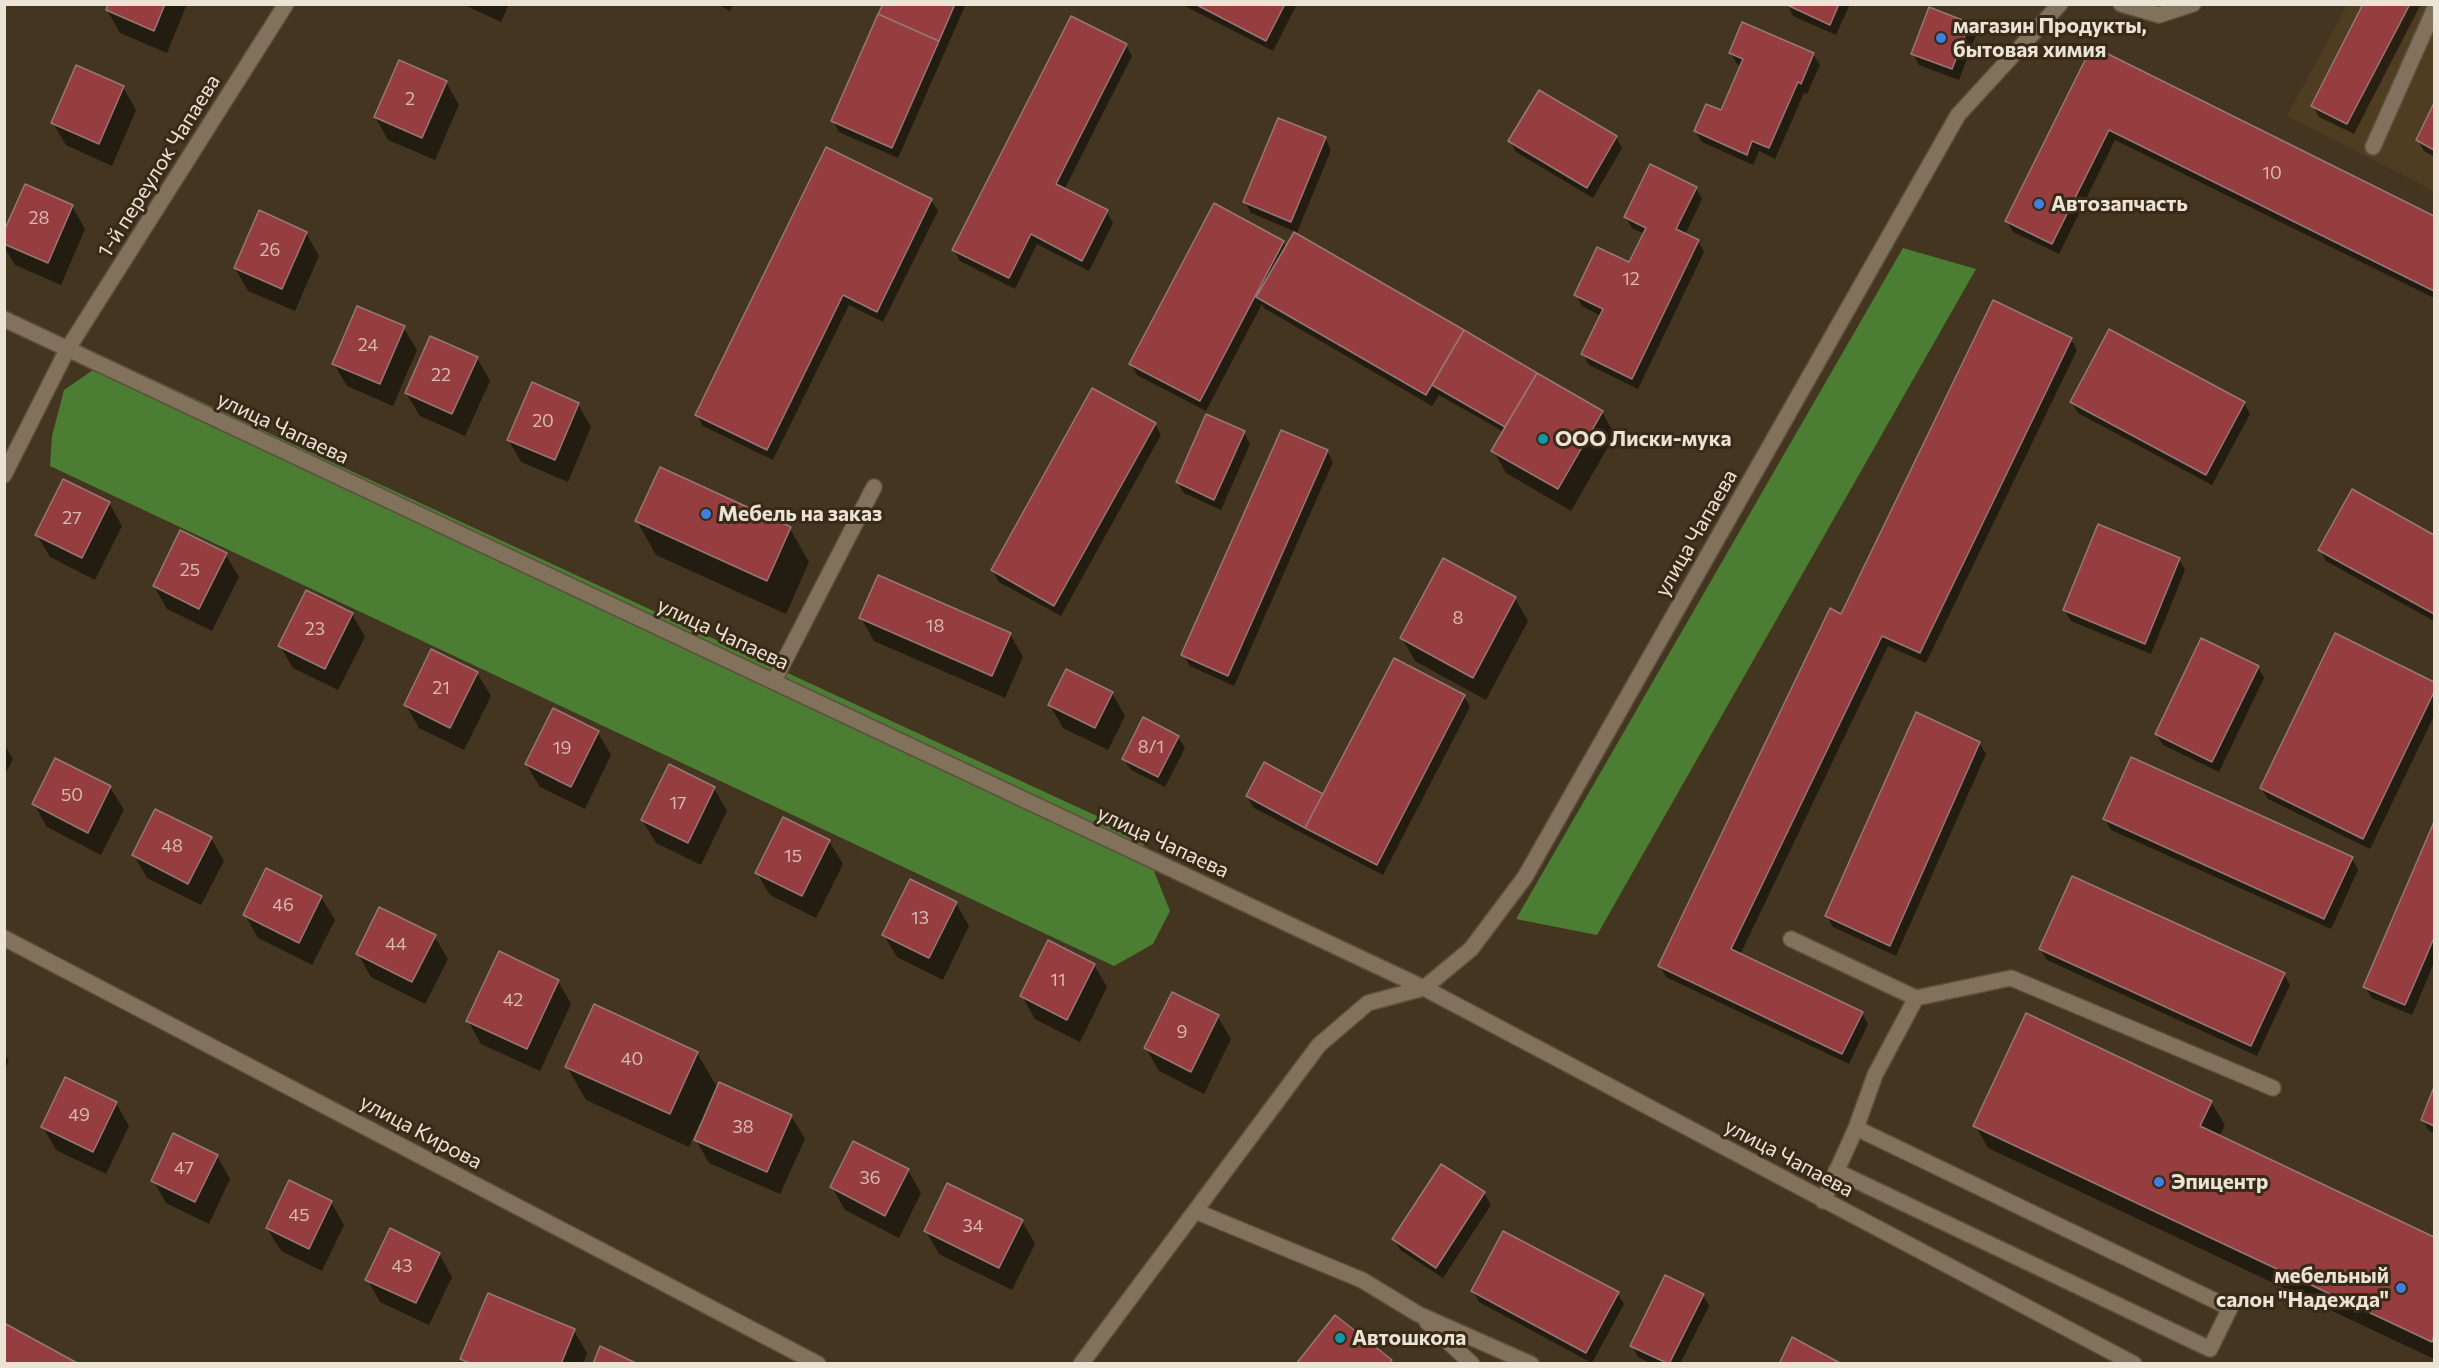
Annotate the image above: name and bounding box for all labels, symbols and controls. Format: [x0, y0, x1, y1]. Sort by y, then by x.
place label: магазин Продукты, бытовая химия [1953, 13, 2147, 63]
marker: магазин Продукты, бытовая химия [1934, 31, 1948, 45]
street label: 1-й переулок Чапаева [92, 70, 226, 262]
house number: 2 [405, 88, 415, 110]
house number: 10 [2262, 162, 2282, 184]
place label: Автозапчасть [2051, 191, 2188, 217]
marker: Автозапчасть [2032, 197, 2046, 211]
house number: 28 [29, 207, 49, 229]
house number: 26 [260, 239, 280, 261]
house number: 12 [1622, 268, 1640, 290]
house number: 24 [358, 334, 378, 356]
house number: 22 [431, 364, 451, 386]
street label: улица Чапаева [213, 386, 353, 470]
house number: 20 [532, 410, 554, 432]
place label: ООО Лиски-мука [1555, 426, 1732, 452]
marker: ООО Лиски-мука [1536, 432, 1550, 446]
street label: улица Чапаева [1649, 465, 1743, 601]
place label: Мебель на заказ [718, 501, 882, 527]
house number: 27 [62, 507, 82, 529]
marker: Мебель на заказ [699, 507, 713, 521]
house number: 25 [180, 559, 200, 581]
street label: улица Чапаева [653, 592, 793, 676]
house number: 8 [1453, 607, 1463, 629]
house number: 18 [926, 615, 944, 637]
house number: 23 [305, 618, 325, 640]
house number: 21 [432, 677, 450, 699]
house number: 8/1 [1138, 736, 1164, 758]
house number: 19 [553, 737, 571, 759]
house number: 50 [61, 784, 83, 806]
house number: 17 [669, 792, 687, 814]
street label: улица Чапаева [1093, 800, 1233, 884]
house number: 48 [161, 835, 183, 857]
house number: 15 [784, 845, 802, 867]
house number: 46 [272, 894, 294, 916]
house number: 13 [911, 907, 929, 929]
house number: 44 [385, 933, 407, 955]
house number: 11 [1050, 969, 1066, 991]
house number: 42 [503, 989, 523, 1011]
house number: 9 [1177, 1021, 1187, 1043]
house number: 40 [621, 1048, 643, 1070]
street label: улица Кирова [356, 1089, 486, 1175]
house number: 49 [68, 1104, 90, 1126]
street label: улица Чапаева [1720, 1113, 1858, 1203]
house number: 38 [732, 1116, 754, 1138]
house number: 47 [174, 1157, 194, 1179]
house number: 36 [859, 1167, 881, 1189]
place label: Эпицентр [2171, 1169, 2268, 1195]
marker: Эпицентр [2152, 1175, 2166, 1189]
house number: 45 [288, 1204, 310, 1226]
house number: 34 [962, 1215, 984, 1237]
house number: 43 [391, 1255, 413, 1277]
place label: мебельный салон "Надежда" [2216, 1263, 2389, 1313]
marker: мебельный салон "Надежда" [2394, 1281, 2408, 1295]
place label: Автошкола [1352, 1325, 1466, 1351]
marker: Автошкола [1333, 1331, 1347, 1345]

